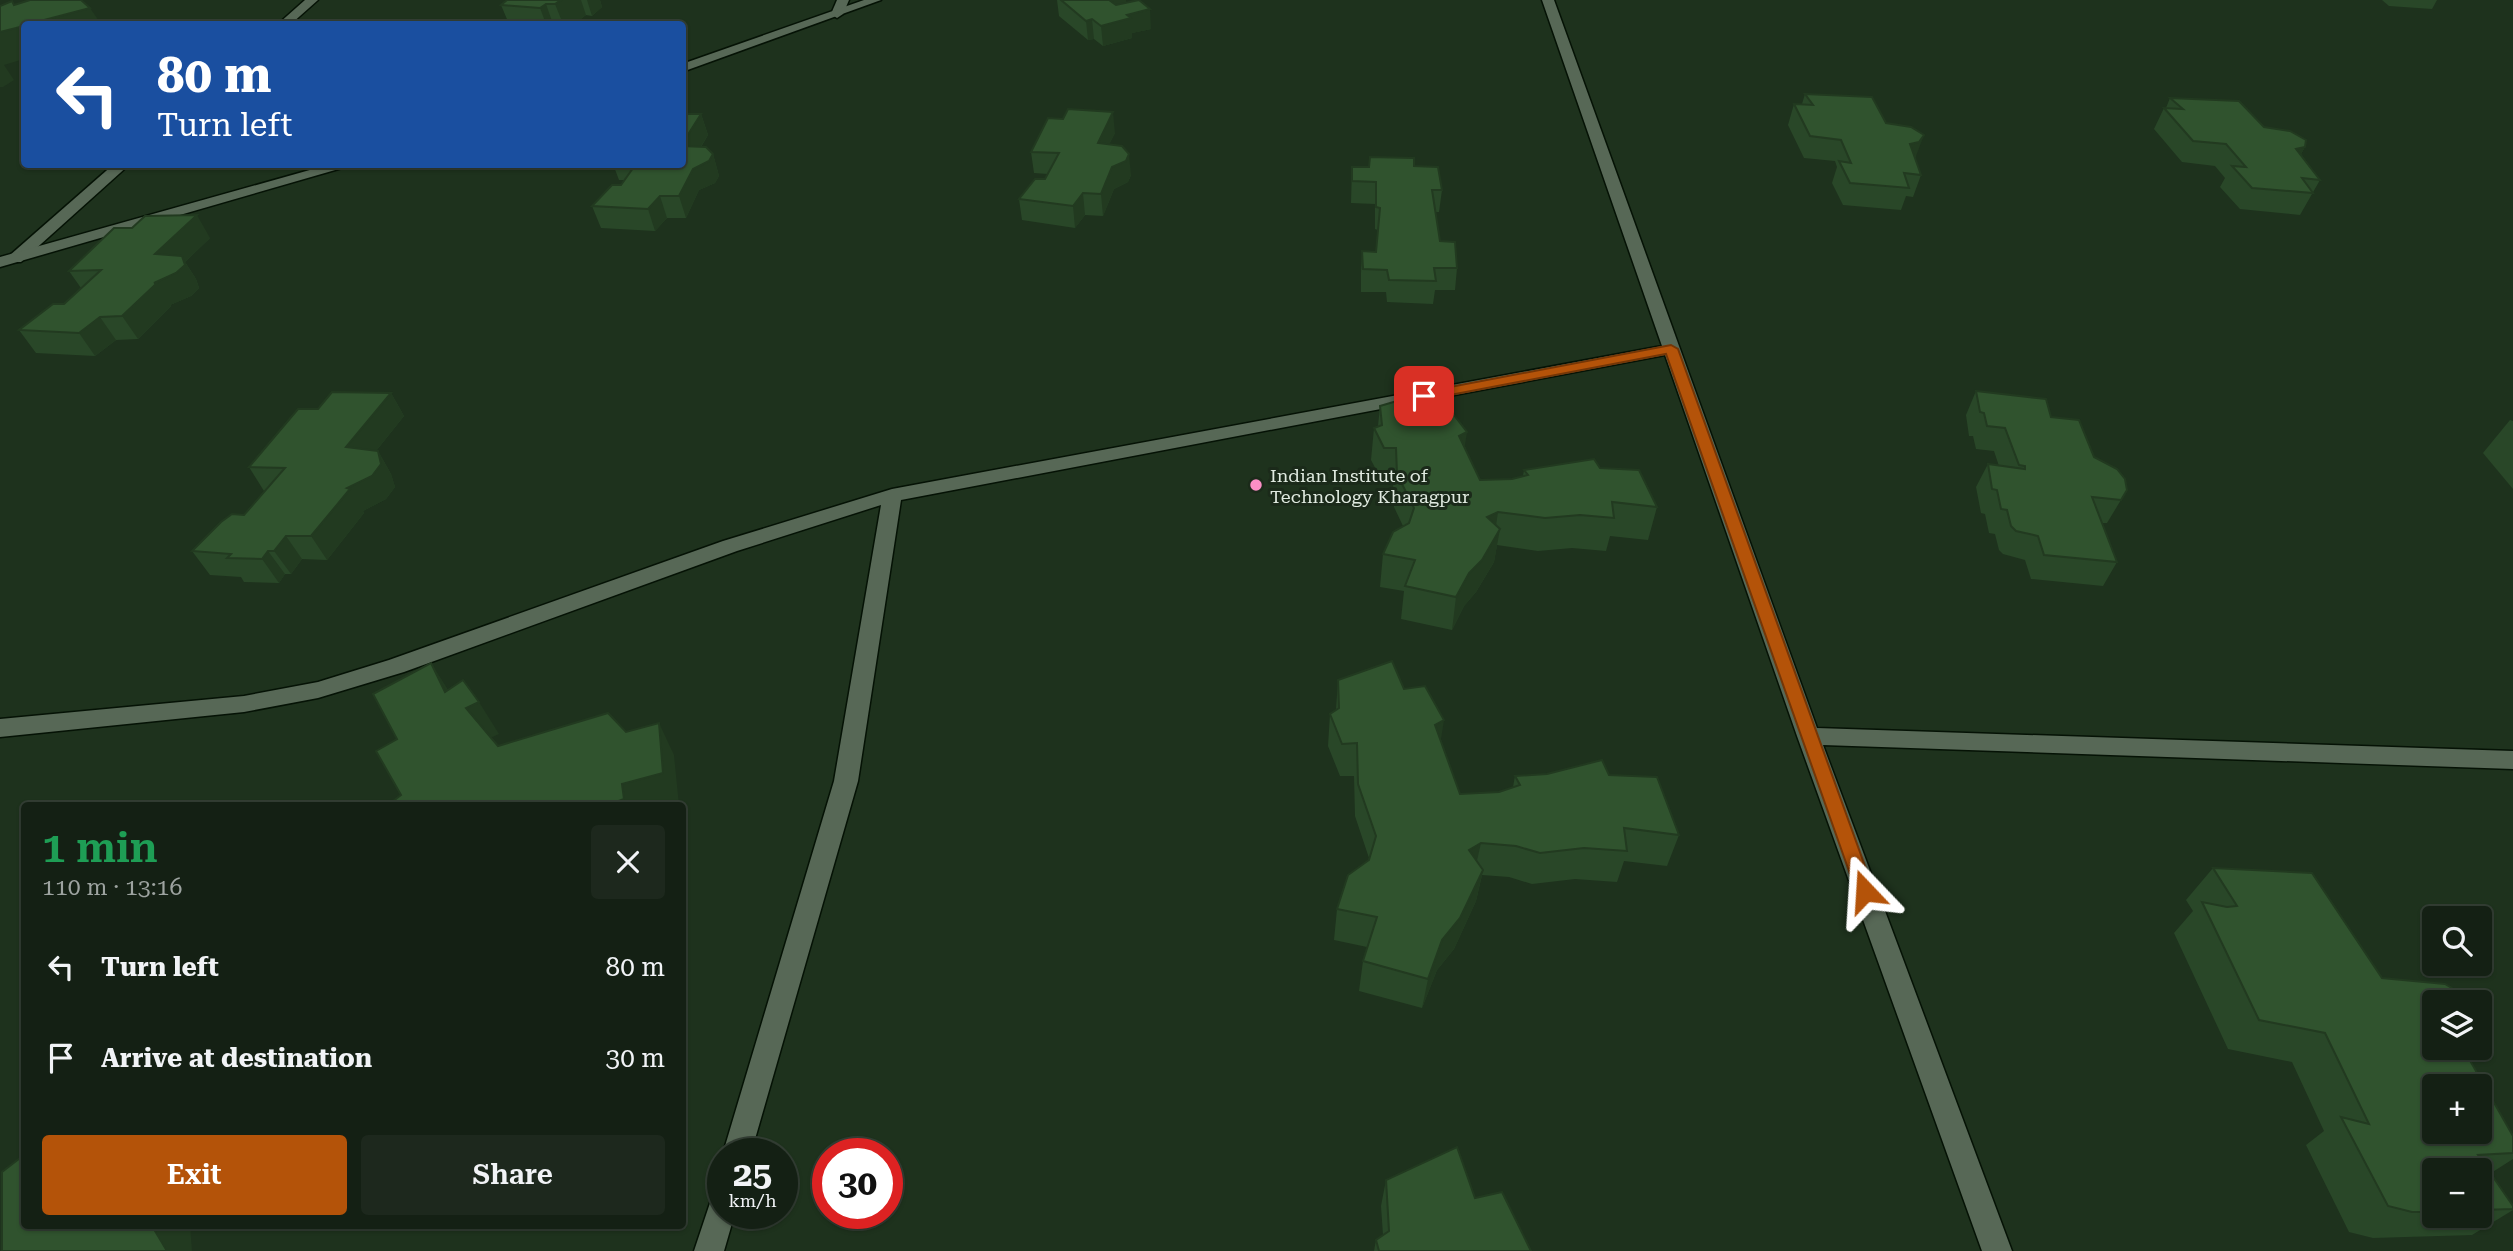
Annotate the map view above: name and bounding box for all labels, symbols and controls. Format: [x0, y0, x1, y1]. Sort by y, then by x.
text: 80 m [157, 47, 272, 104]
icon: left [42, 49, 133, 140]
text: Turn left [157, 106, 292, 144]
pin [1394, 366, 1454, 426]
icon: arrive [1405, 377, 1443, 415]
place label: Indian Institute of Technology Kharagpur [1270, 465, 1469, 507]
marker: Indian Institute of Technology Kharagpur [1248, 477, 1264, 493]
text: 1 min [42, 823, 158, 872]
button: close [591, 825, 665, 899]
position arrow [1828, 854, 1902, 928]
text: 110 m · 13:16 [42, 874, 182, 901]
map controls [2422, 906, 2492, 1228]
button: search [2422, 906, 2492, 976]
icon: left [42, 948, 80, 986]
text: Turn left [101, 952, 219, 982]
text: 80 m [606, 952, 665, 982]
button: layers [2422, 990, 2492, 1060]
icon: arrive [42, 1039, 80, 1077]
text: Arrive at destination [101, 1043, 372, 1073]
text: 30 m [606, 1043, 665, 1073]
button: + [2422, 1074, 2492, 1144]
button: Exit [42, 1135, 347, 1215]
button: Share [361, 1135, 665, 1215]
speed limit sign: 30 [812, 1138, 903, 1229]
text: 25 [733, 1154, 772, 1195]
button: − [2422, 1158, 2492, 1228]
text: km/h [728, 1190, 777, 1211]

